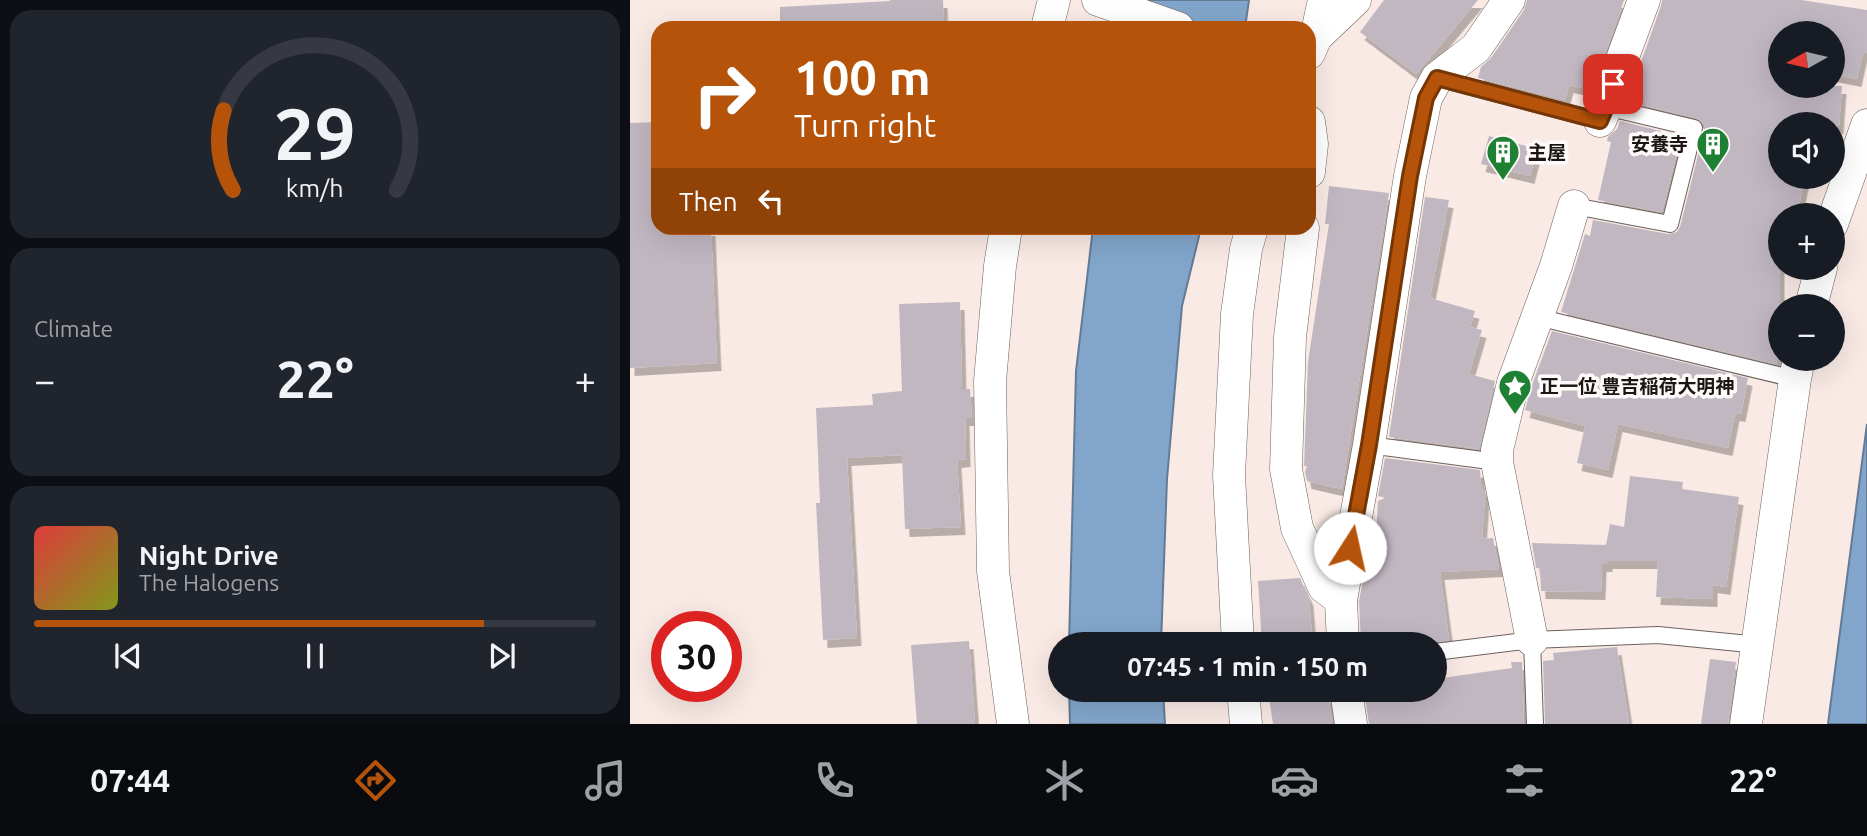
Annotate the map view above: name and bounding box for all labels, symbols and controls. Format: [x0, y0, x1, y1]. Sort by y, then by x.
north arrow [1768, 21, 1844, 98]
map controls [1768, 21, 1845, 371]
icon: right [679, 49, 770, 140]
text: 100 m [794, 49, 931, 104]
pin [1583, 54, 1643, 114]
icon: arrive [1594, 65, 1632, 103]
text: 29 [274, 92, 356, 174]
text: Turn right [794, 107, 936, 143]
button: sound [1768, 112, 1845, 189]
building icon: 安養寺 [1694, 125, 1732, 174]
building icon: 主屋 [1484, 133, 1522, 182]
place label: 安養寺 [1631, 133, 1688, 155]
place label: 主屋 [1528, 141, 1566, 163]
text: km/h [286, 174, 344, 202]
icon: left [752, 182, 790, 220]
text: Then [679, 187, 738, 216]
button: + [1768, 203, 1845, 280]
button: − [1768, 294, 1845, 371]
text: Climate [34, 316, 113, 341]
text: 22° [276, 350, 354, 408]
text: − [34, 359, 55, 401]
text: + [575, 359, 596, 401]
place icon: 正一位 豊吉稲荷大明神 [1496, 367, 1534, 416]
place label: 正一位 豊吉稲荷大明神 [1540, 375, 1735, 397]
position arrow [1313, 511, 1387, 585]
text: Night Drive [139, 541, 279, 570]
text: The Halogens [139, 570, 279, 595]
speed limit sign: 30 [651, 611, 742, 702]
icon: previous [109, 637, 147, 675]
icon: pause [296, 637, 334, 675]
icon: next [483, 637, 521, 675]
text: 07:45 · 1 min · 150 m [1127, 652, 1368, 681]
icon: directions [351, 756, 400, 805]
icon: music [581, 756, 630, 805]
icon: phone [810, 756, 859, 805]
icon: climate [1040, 756, 1089, 805]
icon: car [1270, 756, 1319, 805]
icon: filters [1500, 756, 1549, 805]
text: 07:44 [90, 762, 170, 798]
text: 22° [1729, 762, 1777, 798]

